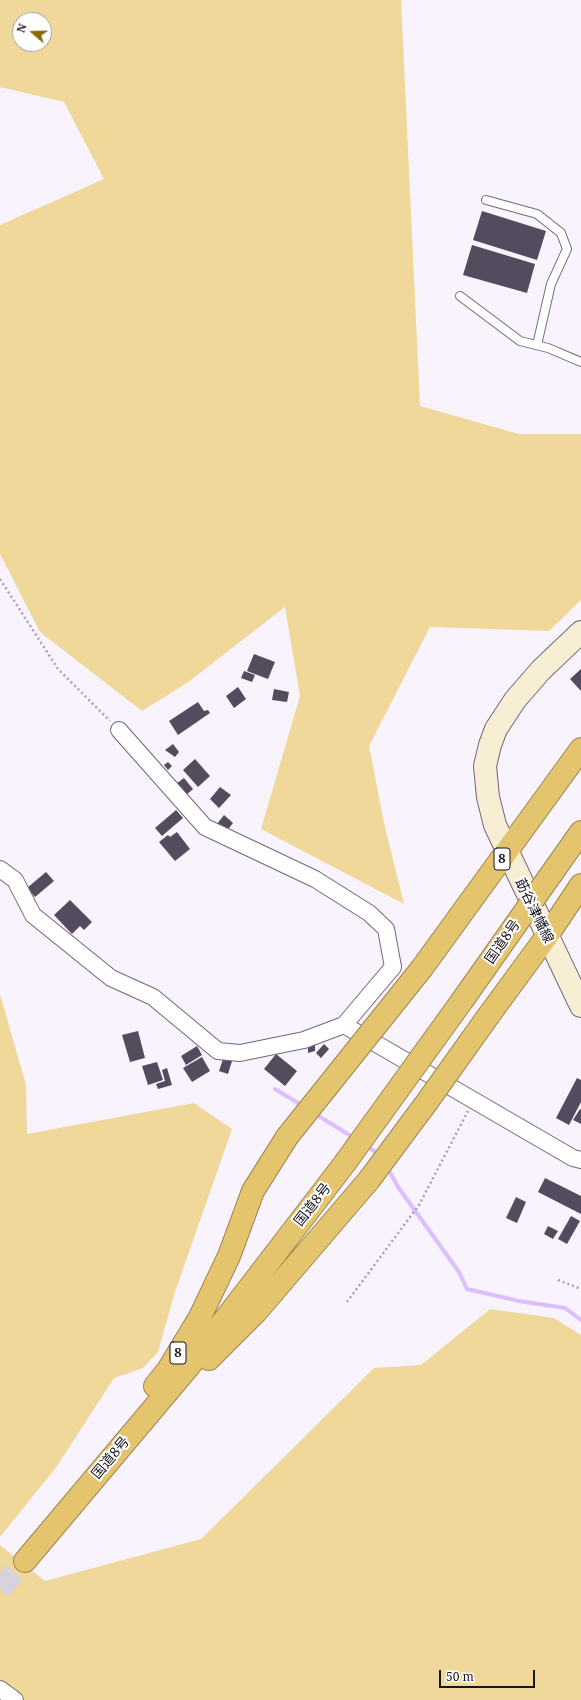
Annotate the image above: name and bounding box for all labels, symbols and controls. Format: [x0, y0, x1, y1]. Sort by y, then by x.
north arrow [12, 12, 52, 52]
text: N [13, 21, 30, 35]
road number: 8 [494, 848, 510, 870]
street label: 莇谷津幡線 [511, 876, 557, 946]
street label: 国道8号 [482, 917, 524, 967]
street label: 国道8号 [291, 1180, 335, 1230]
road number: 8 [170, 1342, 186, 1364]
street label: 国道8号 [89, 1434, 133, 1482]
scale bar [441, 1662, 537, 1688]
text: 50 m [446, 1668, 474, 1685]

